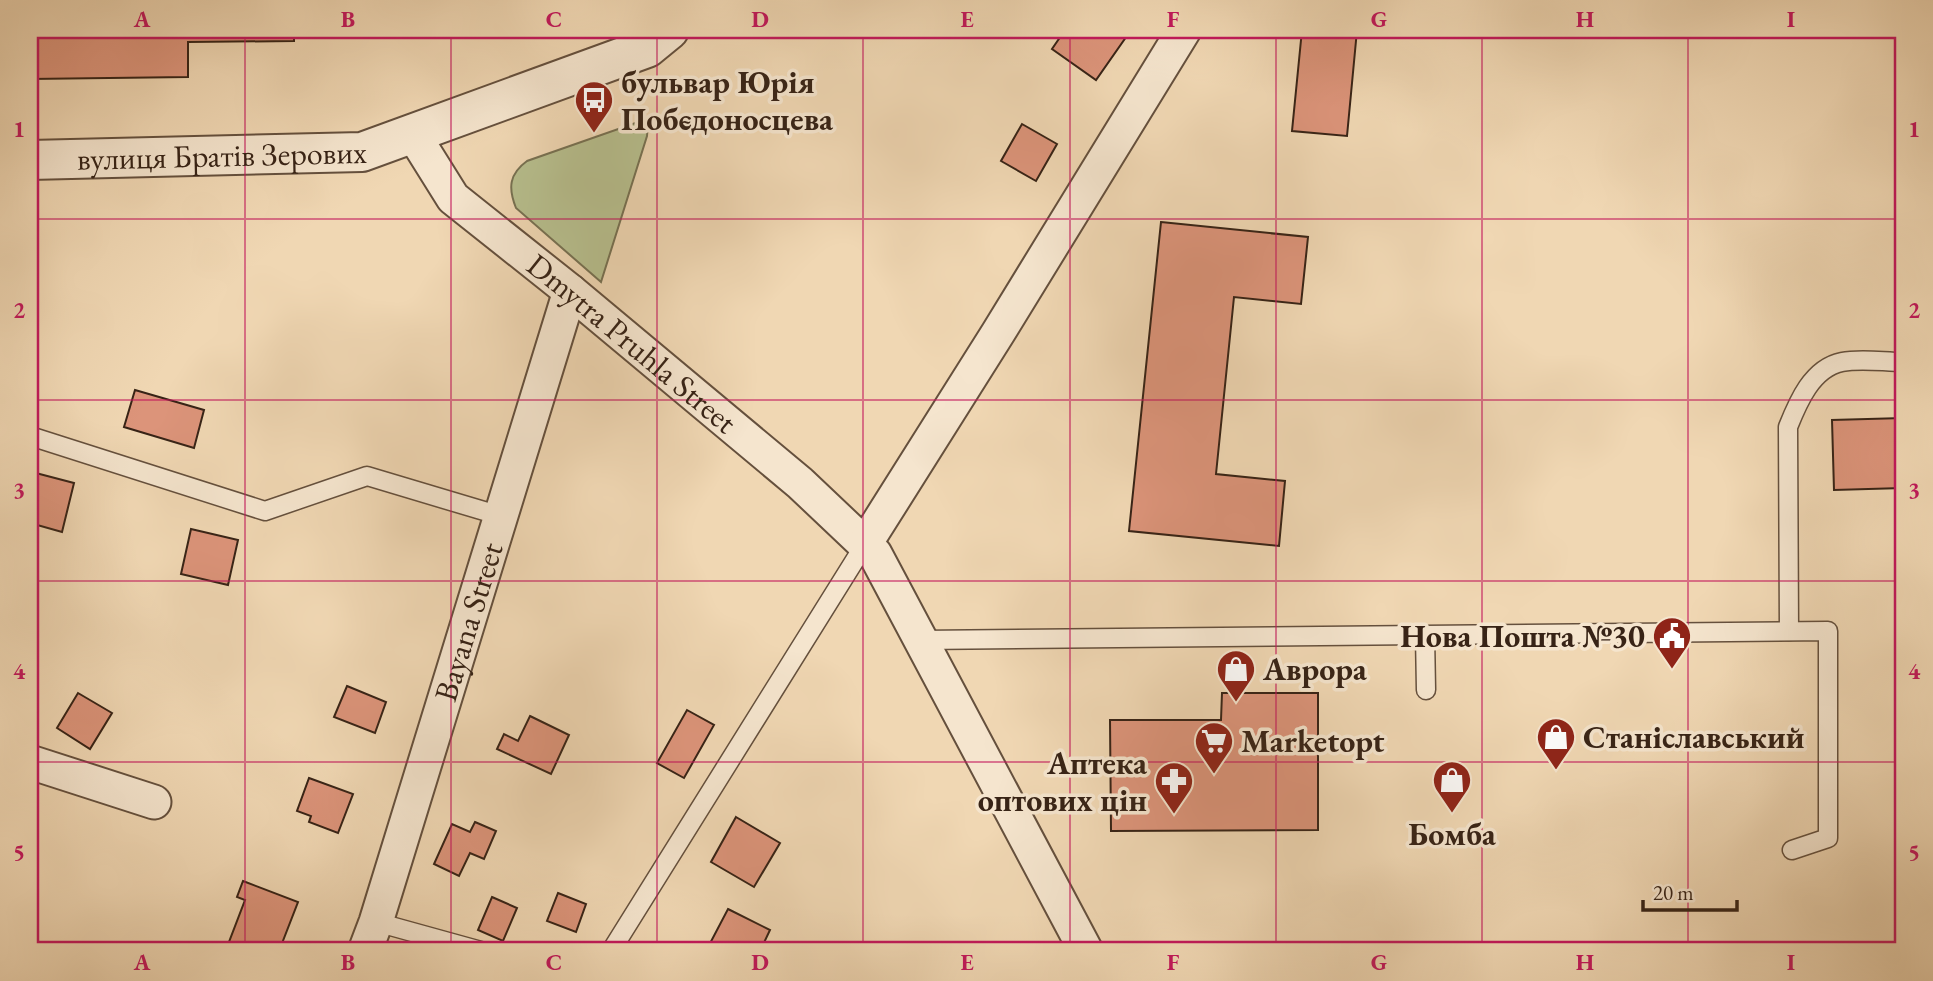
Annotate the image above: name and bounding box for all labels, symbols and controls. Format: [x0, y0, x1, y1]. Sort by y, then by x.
text: A [133, 4, 151, 34]
text: B [341, 4, 355, 34]
text: C [546, 4, 562, 34]
text: D [751, 4, 769, 34]
text: E [960, 4, 974, 34]
text: F [1167, 4, 1180, 34]
text: G [1371, 4, 1387, 34]
text: H [1576, 4, 1594, 34]
text: I [1787, 4, 1795, 34]
place label: бульвар Юрія Побєдоносцева [621, 61, 834, 140]
bus stop icon: бульвар Юрія Побєдоносцева [573, 79, 615, 134]
text: 1 [13, 114, 25, 144]
text: 1 [1908, 114, 1920, 144]
street label: вулиця Братів Зерових [77, 131, 368, 180]
street label: Dmytra Pruhla Street [518, 244, 746, 443]
text: 2 [13, 295, 25, 325]
text: 2 [1908, 295, 1920, 325]
text: 3 [13, 475, 25, 505]
text: 3 [1908, 475, 1920, 505]
street label: Bayana Street [424, 537, 512, 706]
place label: Нова Пошта №30 [1400, 615, 1645, 657]
public building icon: Нова Пошта №30 [1651, 615, 1693, 670]
shop icon: Аврора [1215, 648, 1257, 703]
place label: Аврора [1262, 648, 1368, 690]
text: 4 [13, 656, 26, 686]
text: 4 [1908, 656, 1921, 686]
shop icon: Станіславський [1535, 716, 1577, 771]
place label: Станіславський [1583, 716, 1805, 758]
supermarket icon: Marketopt [1193, 720, 1235, 775]
place label: Marketopt [1241, 720, 1385, 762]
place label: Аптека оптових цін [978, 742, 1148, 821]
shop icon: Бомба [1431, 759, 1473, 814]
pharmacy icon: Аптека оптових цін [1153, 760, 1195, 815]
place label: Бомба [1408, 813, 1497, 855]
text: 5 [13, 837, 25, 867]
text: 5 [1908, 837, 1920, 867]
scale bar [1643, 869, 1737, 913]
text: 20 m [1653, 879, 1694, 906]
text: A [133, 947, 151, 977]
text: B [341, 947, 355, 977]
text: C [546, 947, 562, 977]
text: D [751, 947, 769, 977]
text: E [960, 947, 974, 977]
text: F [1167, 947, 1180, 977]
text: G [1371, 947, 1387, 977]
text: H [1576, 947, 1594, 977]
text: I [1787, 947, 1795, 977]

